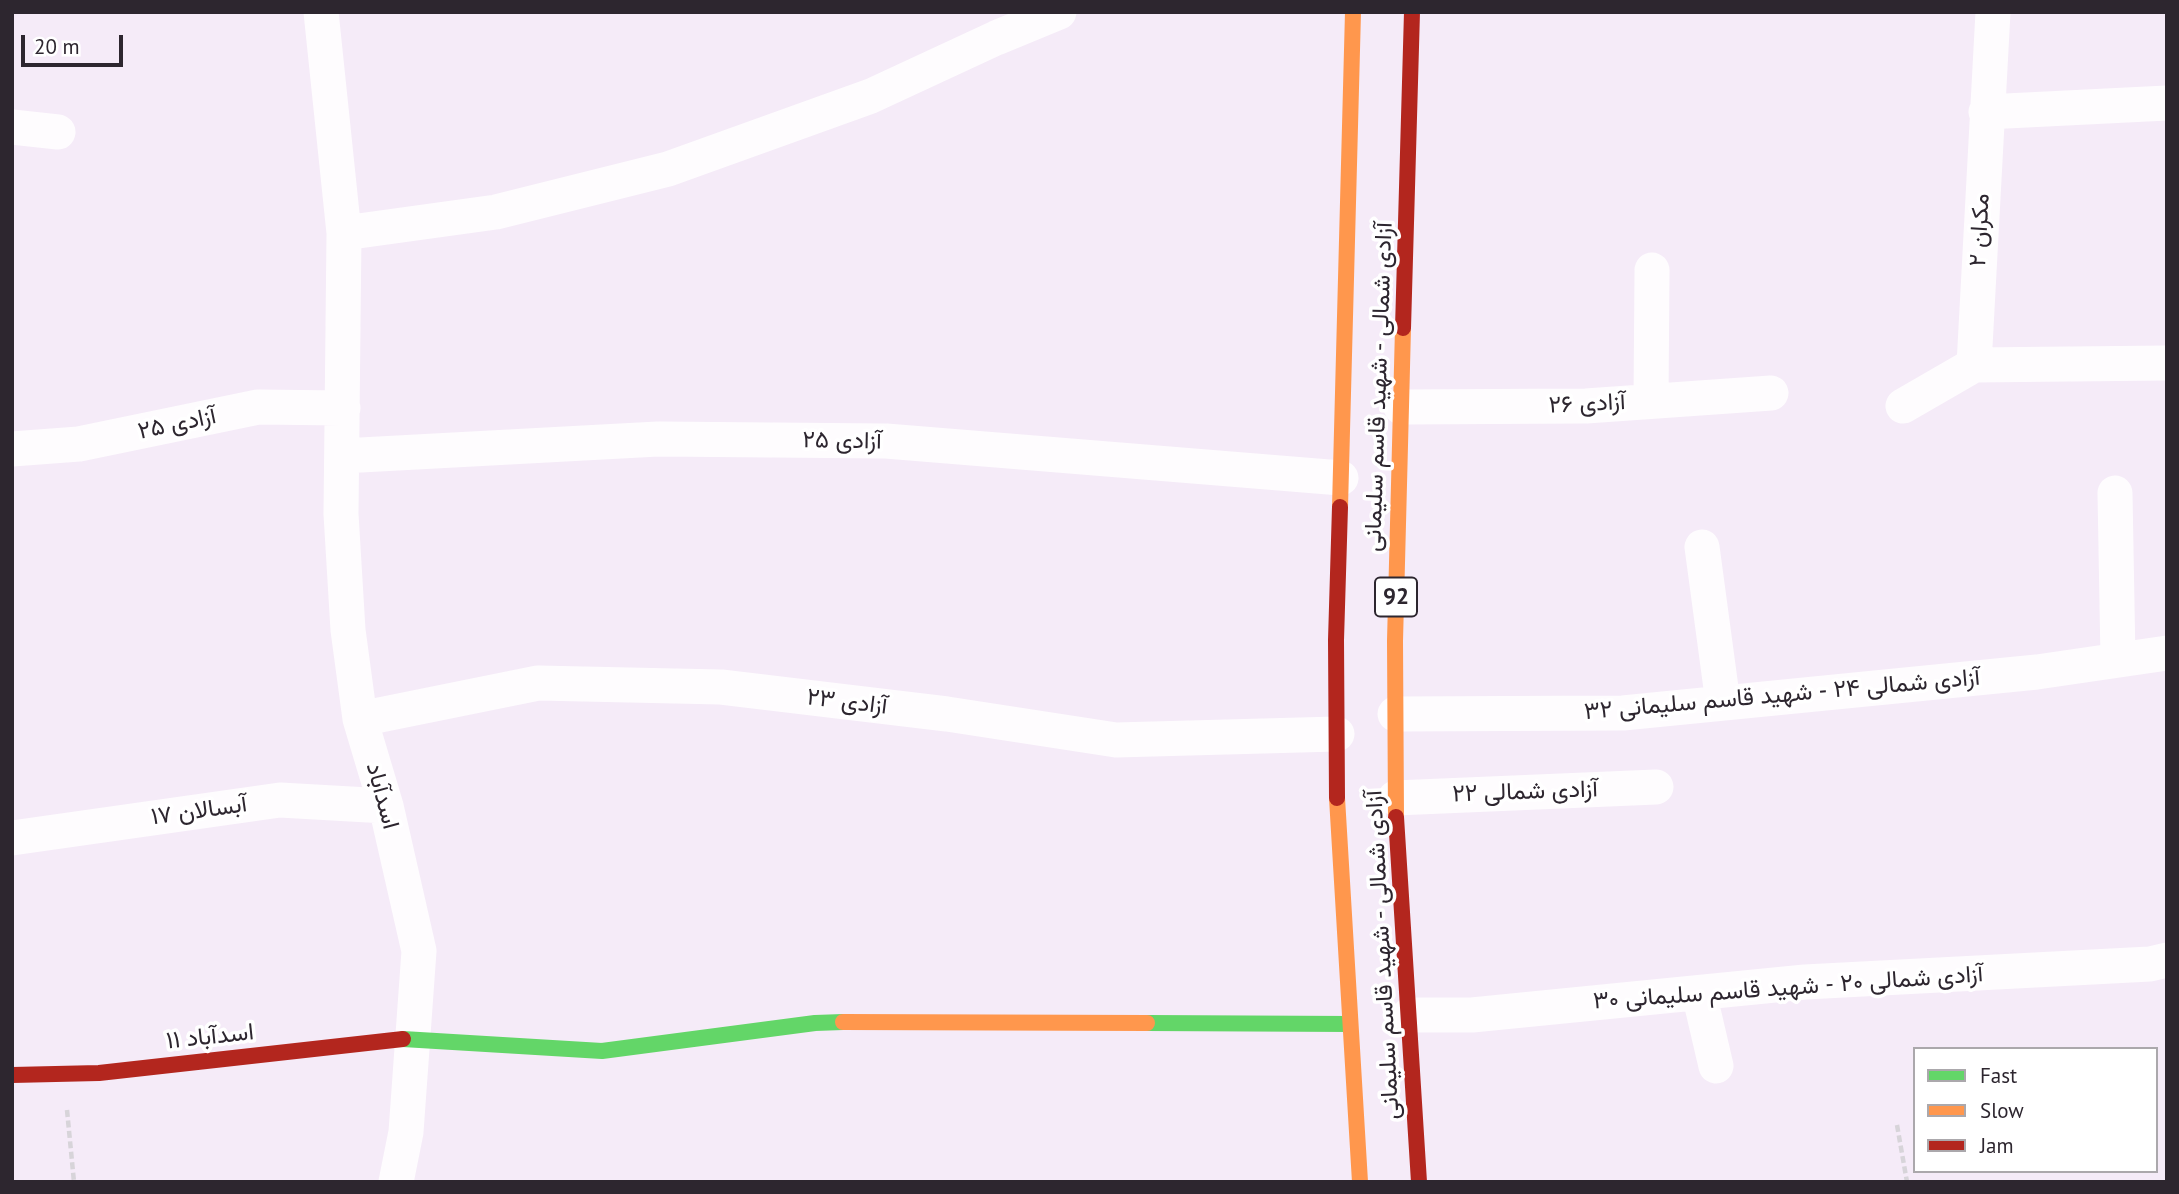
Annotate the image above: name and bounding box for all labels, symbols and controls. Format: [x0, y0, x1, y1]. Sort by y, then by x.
scale bar [24, 21, 126, 65]
text: 20 m [34, 33, 80, 60]
street label: مکران ۲ [1964, 193, 1996, 267]
street label: آزادی شمالی - شهید قاسم سلیمانی [1359, 222, 1399, 552]
street label: آزادی ۲۶ [1548, 388, 1626, 420]
street label: آزادی ۲۵ [135, 402, 219, 446]
street label: آزادی ۲۵ [802, 426, 882, 456]
road number: 92 [1375, 578, 1417, 617]
street label: آزادی شمالی ۲۴ - شهید قاسم سلیمانی ۳۲ [1583, 663, 1981, 727]
street label: آزادی ۲۳ [805, 683, 889, 721]
street label: اسدآباد [359, 760, 405, 832]
street label: آزادی شمالی ۲۲ [1452, 775, 1598, 809]
street label: آبسالان ۱۷ [149, 790, 249, 832]
street label: آزادی شمالی - شهید قاسم سلیمانی [1360, 790, 1406, 1120]
street label: آزادی شمالی ۲۰ - شهید قاسم سلیمانی ۳۰ [1592, 960, 1984, 1016]
street label: اسدآباد ۱۱ [165, 1018, 255, 1056]
legend [1913, 1047, 2158, 1173]
text: Fast [1980, 1062, 2017, 1089]
text: Slow [1980, 1097, 2024, 1124]
text: Jam [1980, 1132, 2014, 1159]

